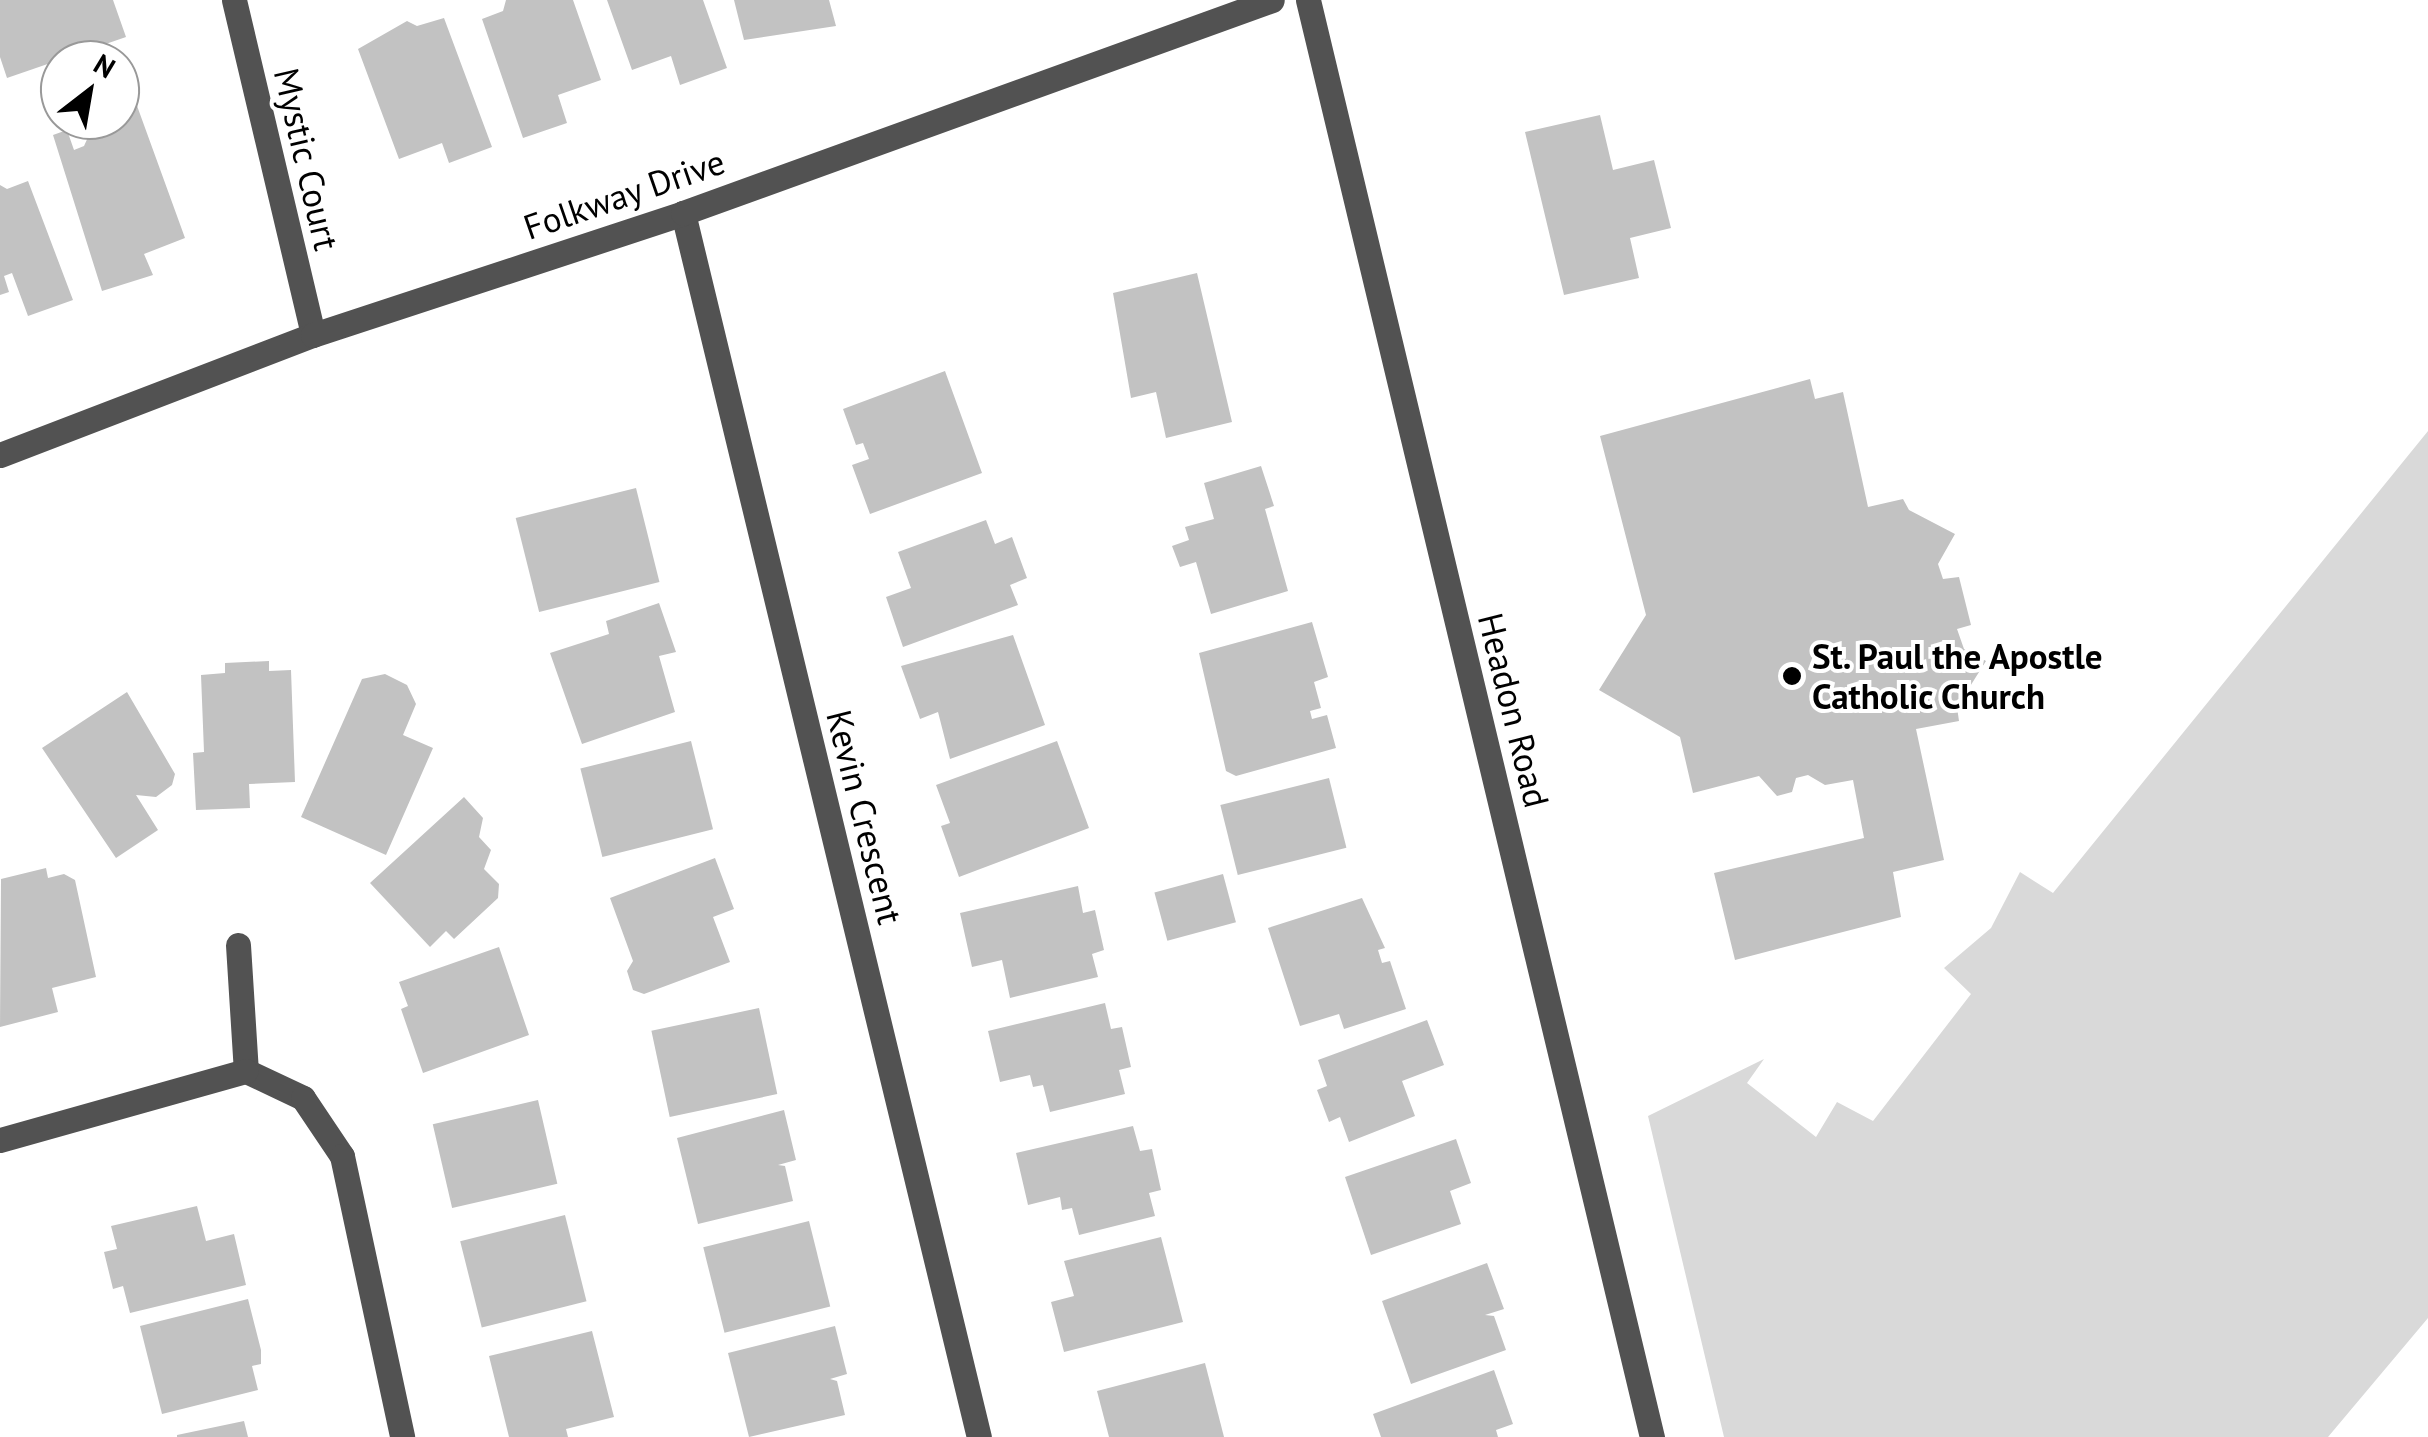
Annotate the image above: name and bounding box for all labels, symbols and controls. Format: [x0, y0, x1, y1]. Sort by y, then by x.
north arrow [40, 40, 140, 140]
text: N [87, 45, 122, 86]
street label: Mystic Court [266, 64, 348, 254]
street label: Folkway Drive [517, 140, 731, 248]
street label: Headon Road [1470, 608, 1558, 812]
place label: St. Paul the Apostle Catholic Church [1812, 635, 2106, 717]
marker: St. Paul the Apostle Catholic Church [1781, 665, 1803, 687]
street label: Kevin Crescent [818, 706, 912, 928]

